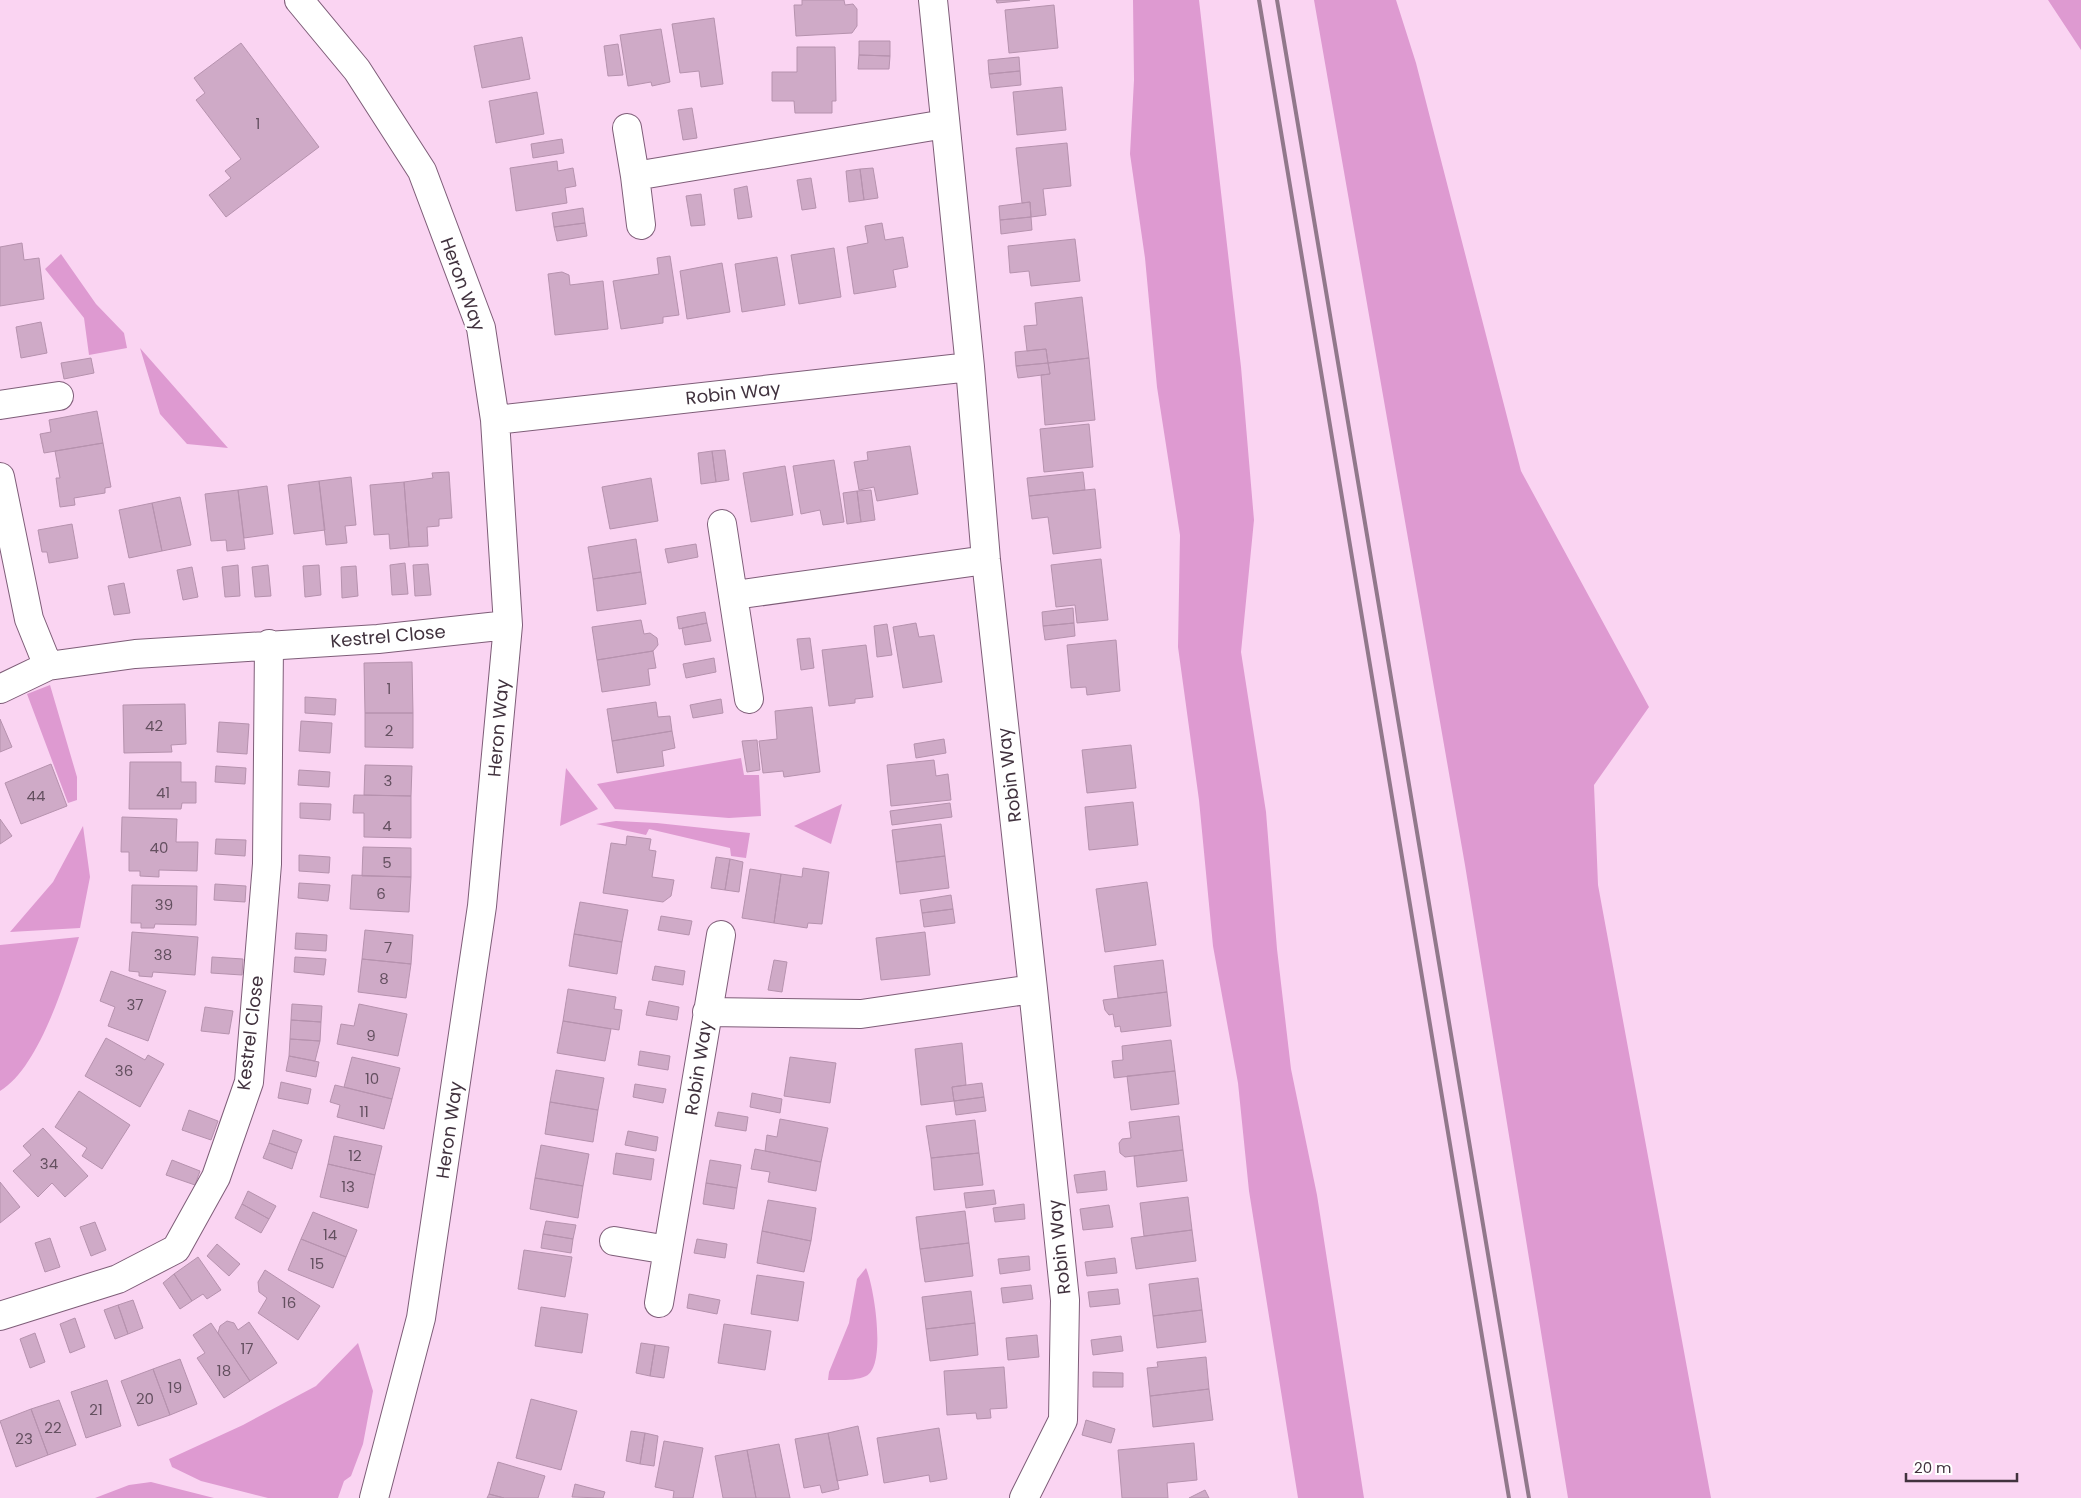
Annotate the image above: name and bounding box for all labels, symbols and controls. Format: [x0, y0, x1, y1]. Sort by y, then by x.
house number: 1 [256, 113, 260, 134]
street label: Heron Way [434, 234, 492, 334]
street label: Robin Way [684, 376, 782, 410]
street label: Kestrel Close [329, 619, 447, 653]
house number: 1 [387, 678, 391, 699]
street label: Heron Way [481, 678, 515, 778]
house number: 42 [145, 715, 163, 736]
house number: 2 [385, 720, 393, 741]
street label: Robin Way [991, 726, 1027, 824]
house number: 3 [384, 770, 392, 791]
house number: 41 [156, 782, 170, 803]
house number: 44 [27, 785, 45, 806]
house number: 4 [382, 815, 392, 836]
house number: 40 [150, 837, 168, 858]
house number: 5 [382, 852, 392, 873]
house number: 6 [376, 883, 386, 904]
house number: 39 [155, 894, 173, 915]
house number: 7 [384, 937, 392, 958]
house number: 38 [154, 944, 172, 965]
house number: 8 [379, 968, 389, 989]
street label: Kestrel Close [231, 974, 269, 1092]
house number: 37 [126, 994, 144, 1015]
street label: Robin Way [678, 1019, 718, 1117]
house number: 9 [366, 1025, 376, 1046]
house number: 36 [115, 1060, 133, 1081]
house number: 10 [365, 1068, 379, 1089]
street label: Heron Way [430, 1080, 468, 1180]
house number: 11 [359, 1101, 369, 1122]
house number: 12 [348, 1145, 362, 1166]
house number: 34 [40, 1153, 58, 1174]
house number: 13 [341, 1176, 355, 1197]
street label: Robin Way [1042, 1198, 1076, 1296]
house number: 14 [323, 1224, 337, 1245]
house number: 15 [310, 1253, 324, 1274]
house number: 16 [282, 1292, 296, 1313]
house number: 17 [241, 1338, 254, 1359]
house number: 18 [217, 1360, 231, 1381]
house number: 19 [168, 1377, 182, 1398]
house number: 20 [136, 1388, 154, 1409]
house number: 21 [89, 1399, 103, 1420]
house number: 22 [44, 1417, 62, 1438]
house number: 23 [15, 1428, 33, 1449]
scale bar [1906, 1450, 2017, 1482]
text: 20 m [1914, 1457, 1952, 1478]

